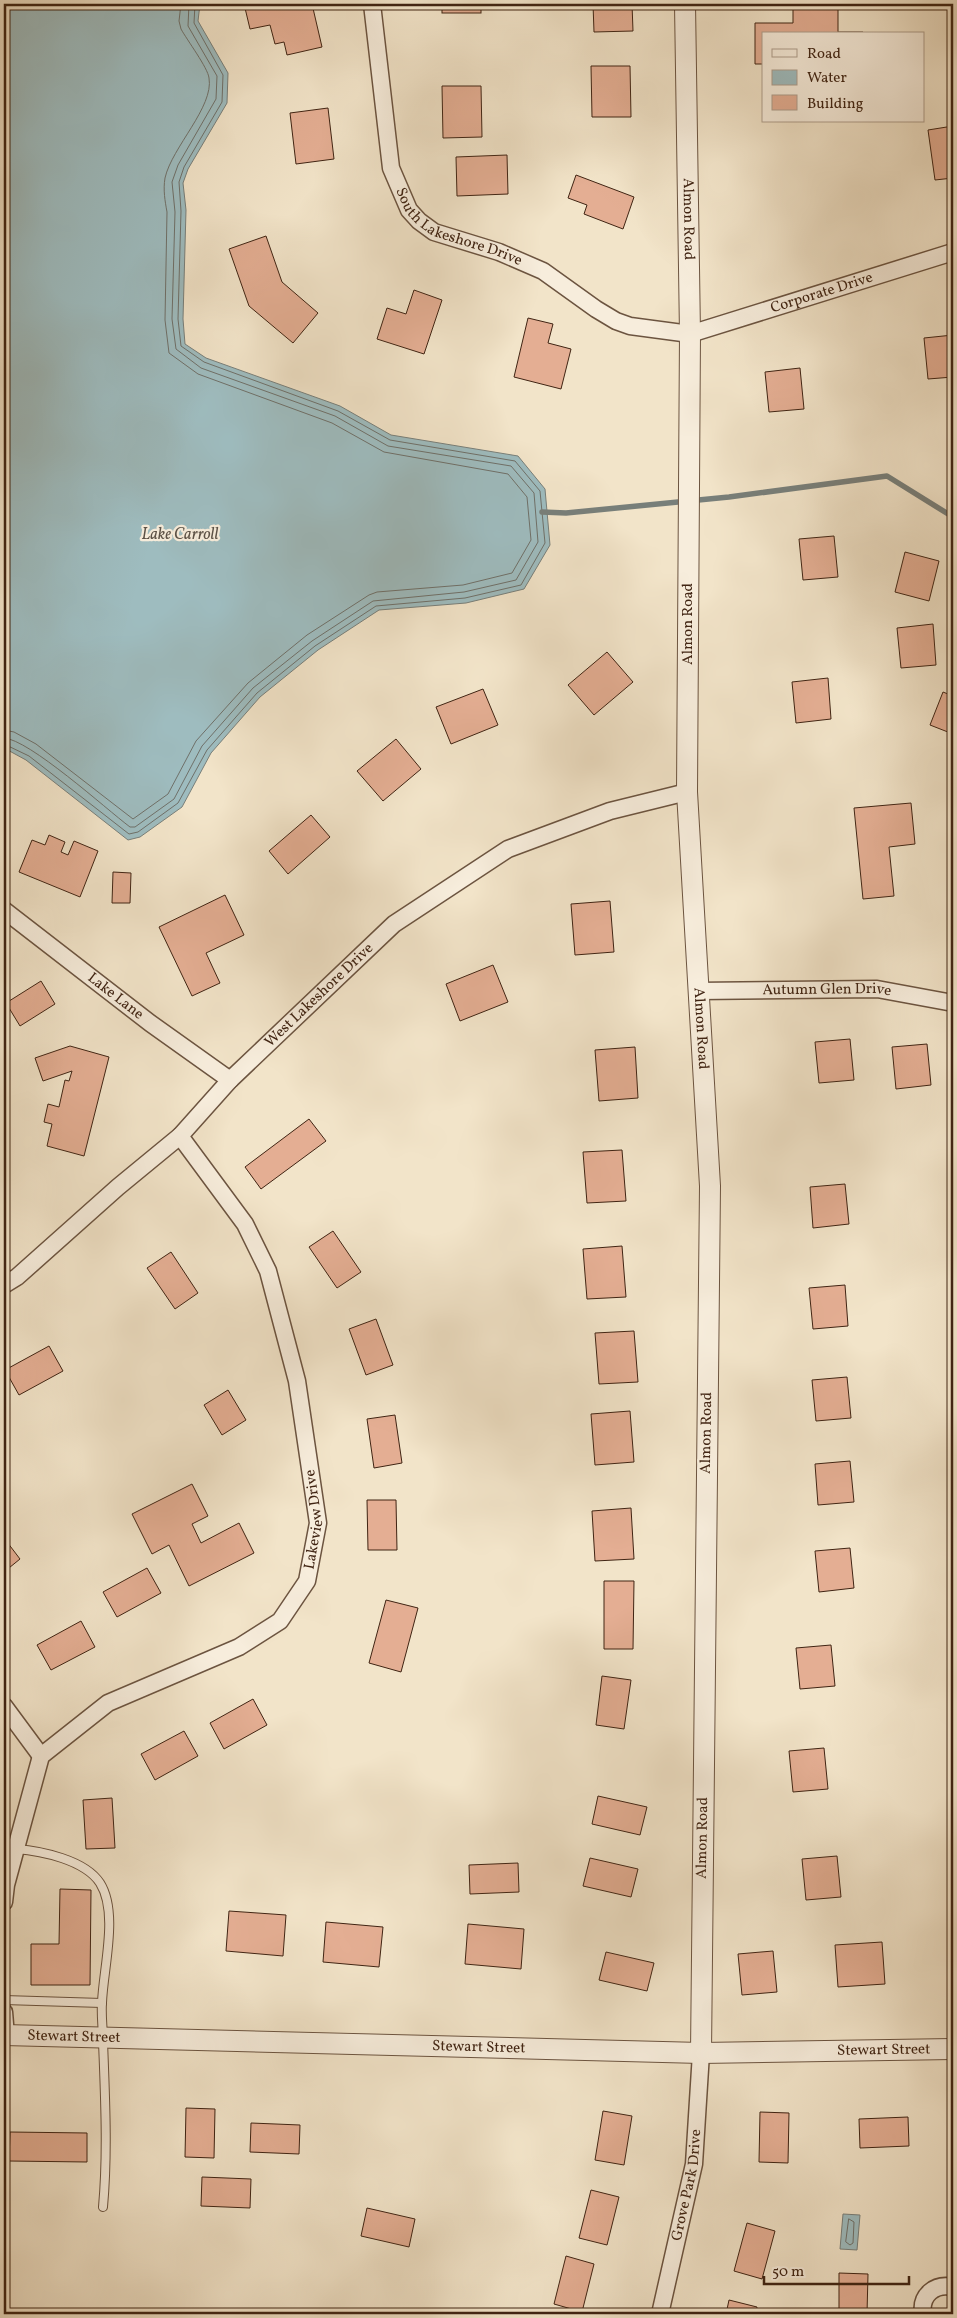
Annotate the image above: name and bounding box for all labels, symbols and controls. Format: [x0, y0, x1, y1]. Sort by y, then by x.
legend [762, 32, 924, 122]
text: Road [807, 44, 841, 65]
text: Water [807, 68, 847, 89]
text: Building [807, 94, 864, 115]
street label: Almon Road [677, 178, 699, 260]
street label: South Lakeshore Drive [390, 184, 526, 271]
street label: Corporate Drive [768, 267, 875, 319]
water label: Lake Carroll [142, 524, 218, 546]
street label: Almon Road [678, 583, 699, 665]
street label: West Lakeshore Drive [260, 938, 378, 1052]
street label: Lake Lane [83, 968, 148, 1025]
street label: Autumn Glen Drive [762, 979, 893, 1002]
street label: Almon Road [688, 987, 714, 1070]
street label: Almon Road [696, 1392, 718, 1474]
street label: Lakeview Drive [299, 1468, 329, 1571]
street label: Almon Road [692, 1797, 714, 1879]
street label: Stewart Street [27, 2025, 121, 2049]
street label: Stewart Street [432, 2036, 526, 2059]
street label: Stewart Street [837, 2039, 931, 2061]
street label: Grove Park Drive [666, 2129, 707, 2243]
scale bar [764, 2253, 910, 2285]
text: 50 m [772, 2262, 804, 2283]

